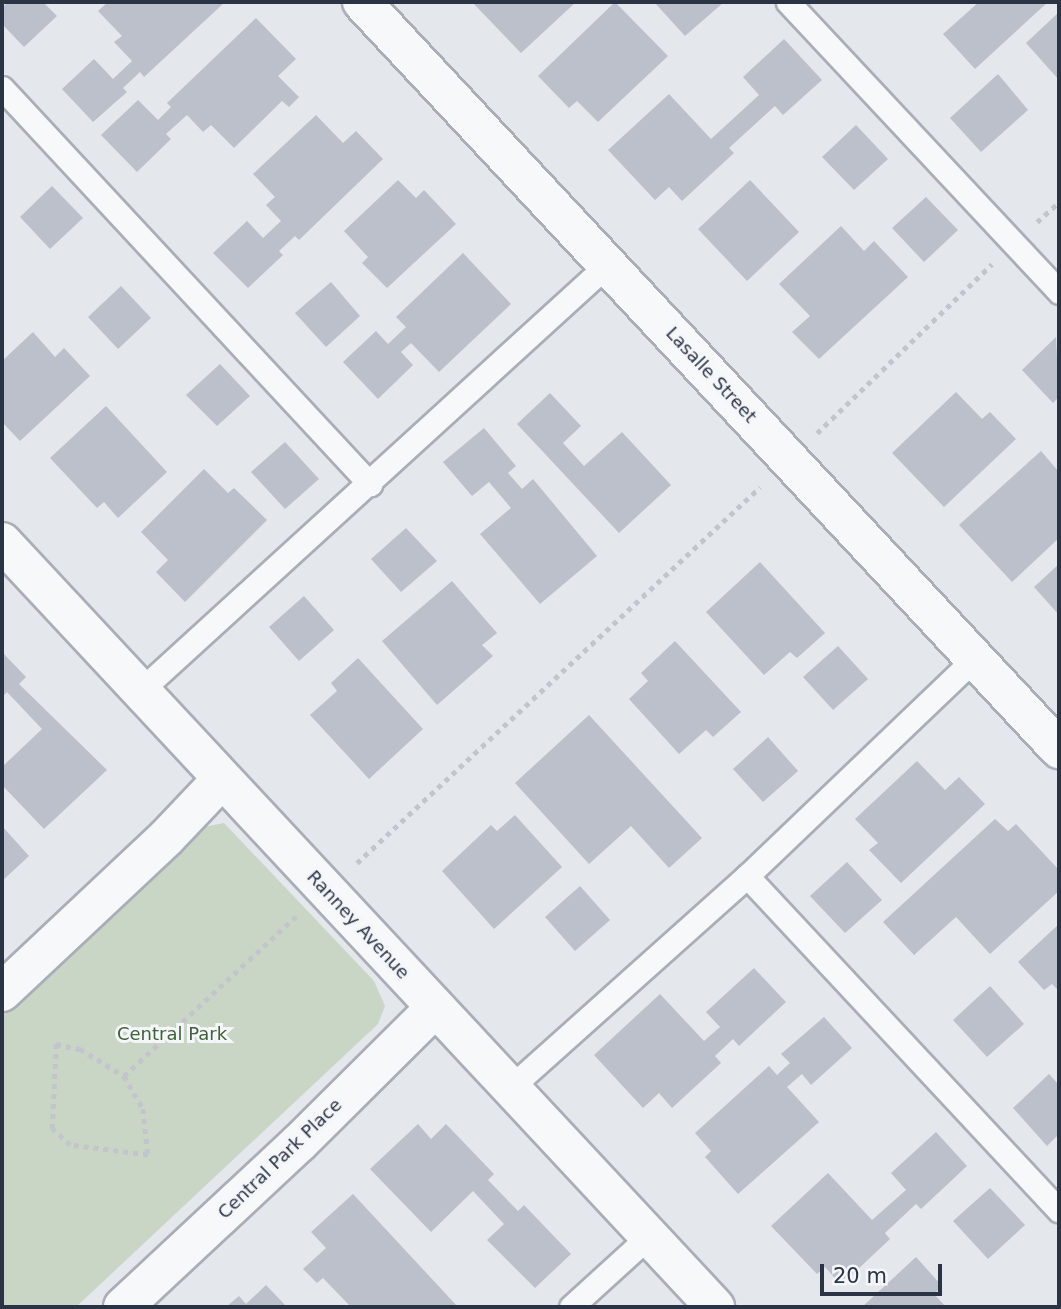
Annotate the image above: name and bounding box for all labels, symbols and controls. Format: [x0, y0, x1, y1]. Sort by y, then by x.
street label: Lasalle Street [661, 323, 761, 427]
street label: Ranney Avenue [302, 866, 414, 984]
park label: Central Park [117, 1023, 227, 1045]
street label: Central Park Place [214, 1094, 346, 1224]
scale bar [823, 1250, 946, 1294]
text: 20 m [833, 1264, 887, 1288]

